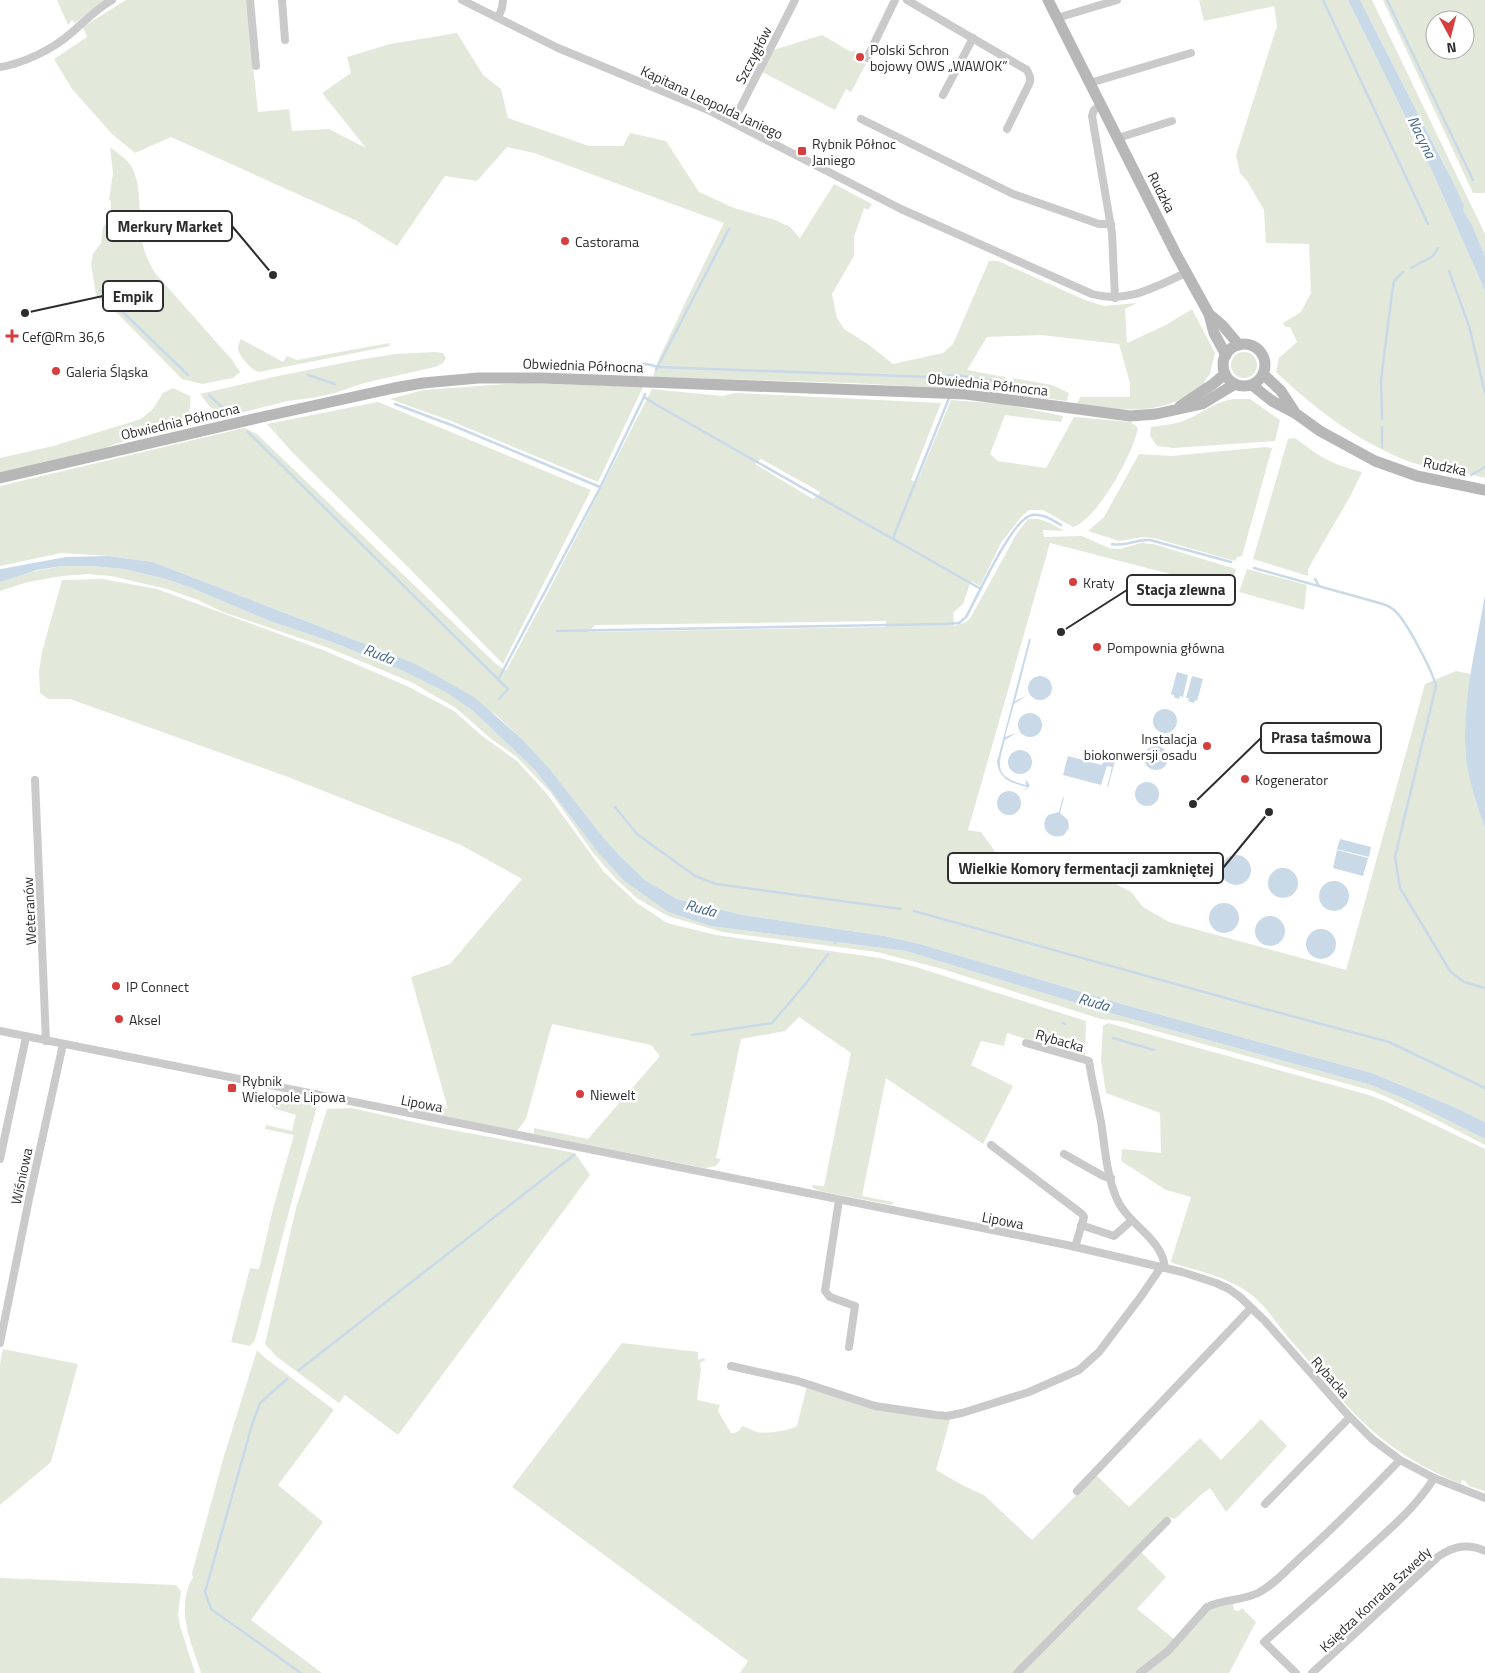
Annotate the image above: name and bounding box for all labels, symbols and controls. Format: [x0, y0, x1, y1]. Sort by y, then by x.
north arrow [1425, 10, 1475, 60]
street label: Szczygłów [729, 22, 777, 88]
text: N [1446, 37, 1458, 59]
place label: Polski Schron bojowy OWS „WAWOK” [870, 39, 1007, 76]
marker: Polski Schron bojowy OWS „WAWOK” [854, 51, 866, 63]
street label: Kapitana Leopolda Janiego [637, 60, 787, 144]
water label: Nacyna [1402, 112, 1443, 163]
place label: Rybnik Północ Janiego [812, 133, 896, 170]
marker: Rybnik Północ Janiego [796, 145, 808, 157]
street label: Rudzka [1143, 168, 1181, 216]
callout: Merkury Market [107, 211, 232, 241]
text: Merkury Market [117, 215, 223, 238]
place label: Castorama [575, 231, 639, 252]
marker: Castorama [559, 235, 571, 247]
callout: Empik [103, 281, 163, 311]
text: Empik [113, 285, 154, 308]
place label: Cef@Rm 36,6 [22, 326, 105, 347]
marker: Cef@Rm 36,6 [6, 330, 18, 342]
street label: Obwiednia Północna [522, 352, 644, 378]
place label: Galeria Śląska [66, 361, 148, 382]
marker: Galeria Śląska [50, 365, 62, 377]
street label: Obwiednia Północna [927, 367, 1049, 401]
street label: Obwiednia Północna [119, 397, 241, 445]
street label: Rudzka [1422, 451, 1468, 481]
place label: Kraty [1083, 572, 1115, 593]
callout: Stacja zlewna [1127, 575, 1235, 605]
marker: Kraty [1067, 576, 1079, 588]
text: Stacja zlewna [1137, 578, 1226, 601]
place label: Pompownia główna [1107, 637, 1224, 658]
water label: Ruda [360, 638, 399, 671]
marker: Pompownia główna [1091, 641, 1103, 653]
callout: Prasa taśmowa [1261, 723, 1381, 753]
text: Prasa taśmowa [1271, 726, 1371, 749]
place label: Instalacja biokonwersji osadu [1084, 728, 1197, 765]
marker: Instalacja biokonwersji osadu [1201, 740, 1213, 752]
place label: Kogenerator [1255, 769, 1328, 790]
marker: Kogenerator [1239, 773, 1251, 785]
callout: Wielkie Komory fermentacji zamkniętej [948, 853, 1223, 883]
text: Wielkie Komory fermentacji zamkniętej [958, 857, 1214, 880]
street label: Weteranów [17, 876, 41, 946]
water label: Ruda [683, 893, 720, 923]
place label: IP Connect [126, 976, 189, 997]
marker: IP Connect [110, 980, 122, 992]
water label: Ruda [1076, 987, 1113, 1018]
place label: Aksel [129, 1009, 161, 1030]
marker: Aksel [113, 1013, 125, 1025]
street label: Rybacka [1033, 1023, 1087, 1057]
place label: Rybnik Wielopole Lipowa [242, 1070, 345, 1107]
marker: Rybnik Wielopole Lipowa [226, 1082, 238, 1094]
place label: Niewelt [590, 1084, 635, 1105]
marker: Niewelt [574, 1088, 586, 1100]
street label: Lipowa [399, 1089, 445, 1117]
street label: Wiśniowa [5, 1146, 37, 1206]
street label: Lipowa [980, 1206, 1026, 1234]
street label: Rybacka [1307, 1351, 1355, 1403]
street label: Księdza Konrada Szwedy [1314, 1541, 1436, 1657]

